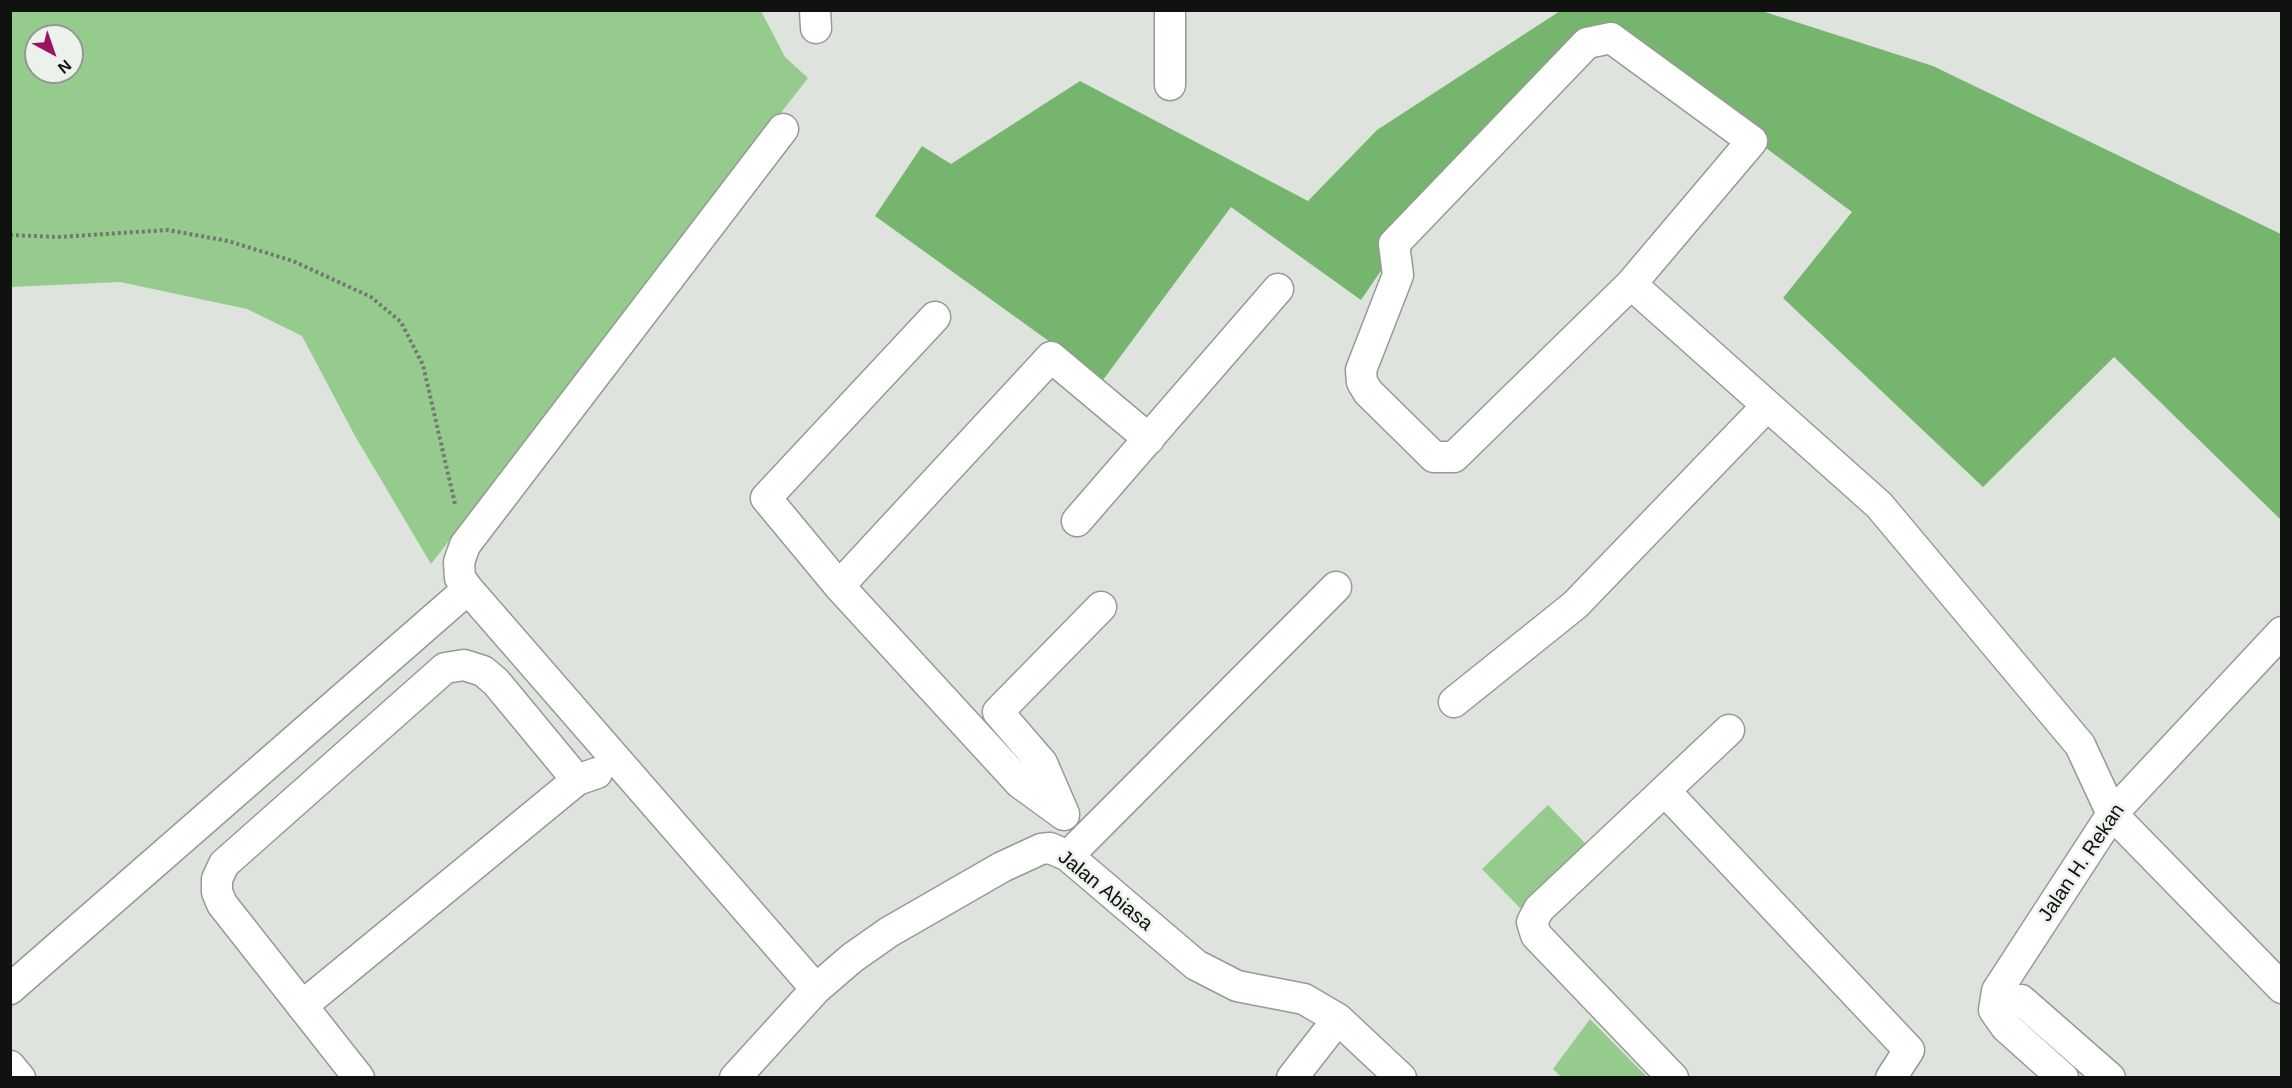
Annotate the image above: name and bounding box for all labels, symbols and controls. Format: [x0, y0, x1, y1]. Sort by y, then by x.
north arrow [24, 24, 84, 84]
text: N [55, 56, 74, 77]
street label: Jalan H. Rekan [2034, 800, 2130, 926]
street label: Jalan Abiasa [1053, 846, 1157, 936]

